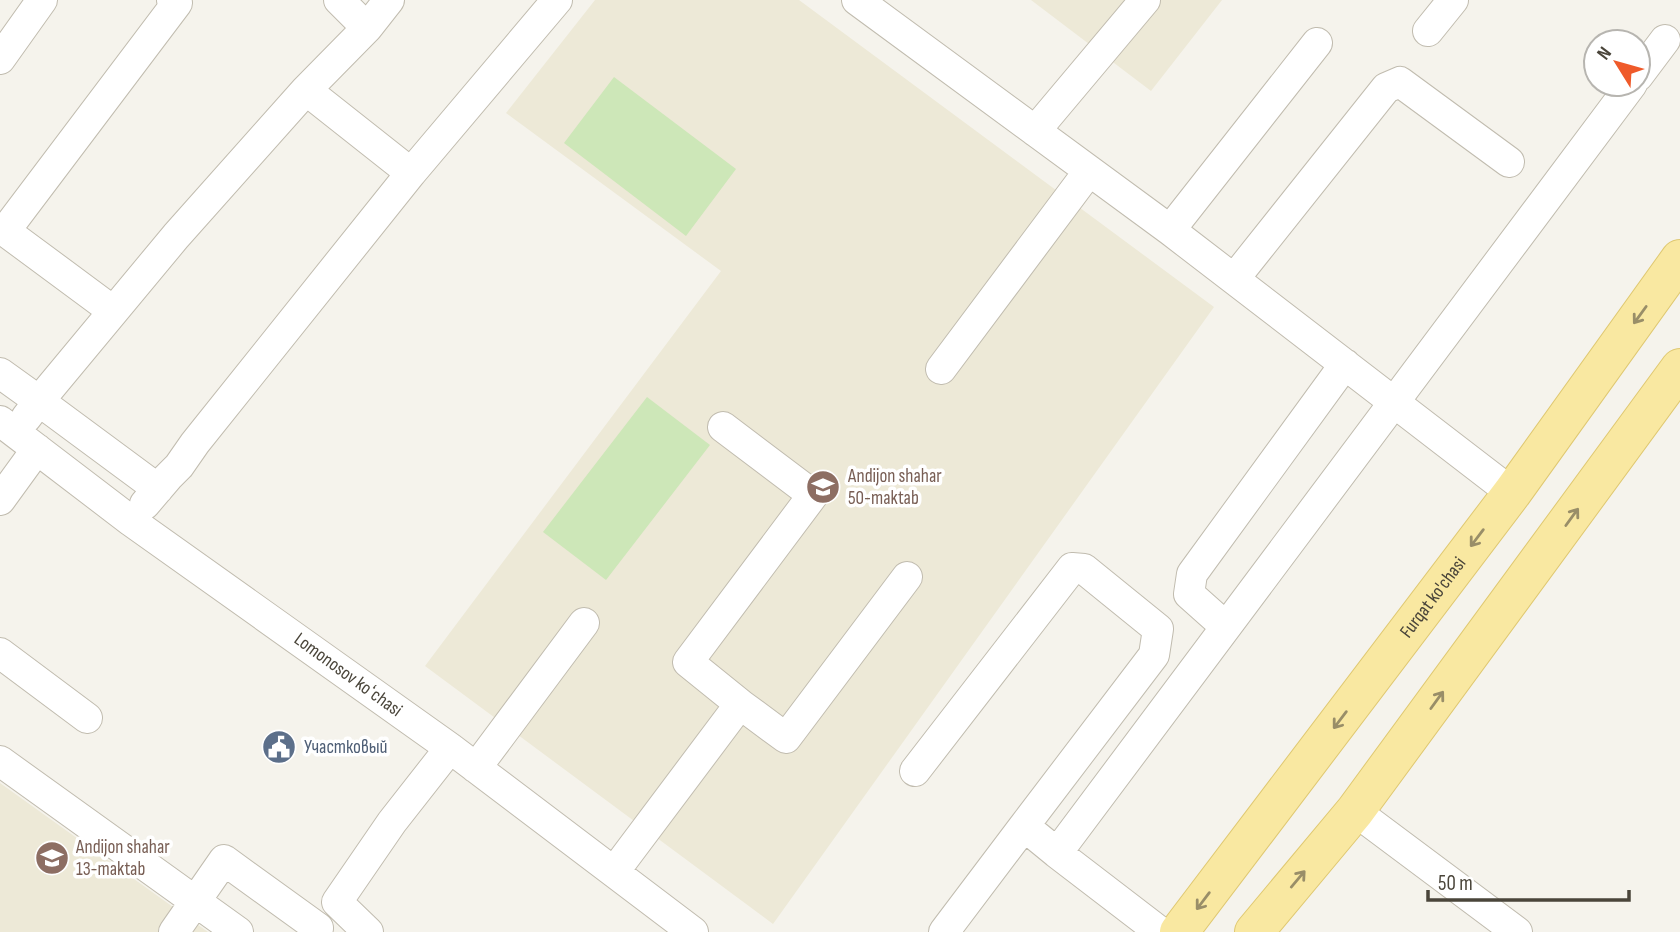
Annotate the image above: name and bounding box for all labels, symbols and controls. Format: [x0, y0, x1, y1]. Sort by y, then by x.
north arrow [1582, 28, 1652, 98]
text: N [1592, 43, 1617, 65]
one-way arrow [1633, 305, 1647, 324]
place label: Andijon shahar 50-maktab [847, 465, 942, 510]
school or university icon: Andijon shahar 50-maktab [804, 468, 842, 506]
one-way arrow [1564, 507, 1579, 526]
one-way arrow [1470, 528, 1485, 547]
street label: Furqat ko'chasi [1395, 552, 1471, 642]
street label: Lomonosov koʻchasi [289, 628, 407, 722]
one-way arrow [1429, 690, 1444, 709]
one-way arrow [1333, 710, 1348, 729]
public building icon: Участковый [260, 728, 298, 766]
place label: Участковый [304, 736, 388, 759]
place label: Andijon shahar 13-maktab [75, 836, 170, 881]
school or university icon: Andijon shahar 13-maktab [33, 839, 71, 877]
scale bar [1428, 858, 1629, 902]
one-way arrow [1290, 871, 1306, 889]
text: 50 m [1438, 871, 1473, 896]
one-way arrow [1195, 891, 1210, 910]

